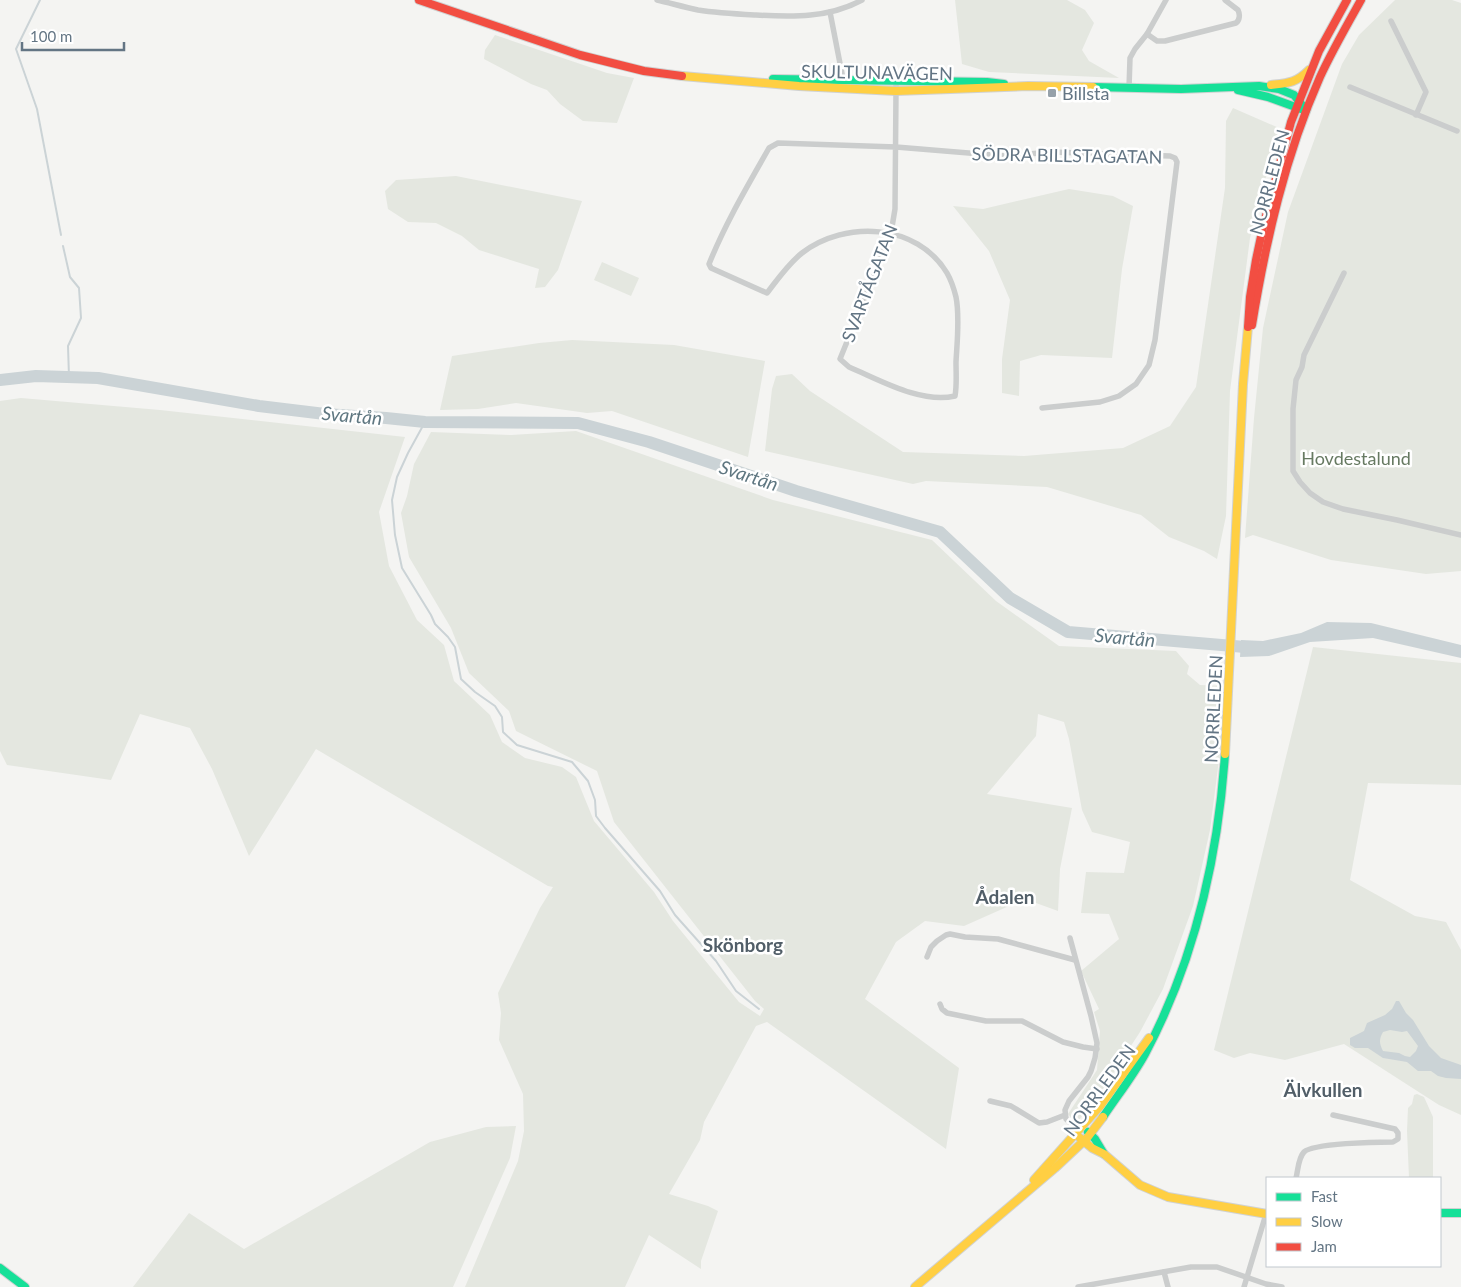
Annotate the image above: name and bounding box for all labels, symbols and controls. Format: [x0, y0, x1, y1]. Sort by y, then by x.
scale bar [22, 20, 125, 52]
text: 100 m [30, 27, 72, 45]
street label: SKULTUNAVÄGEN [801, 60, 953, 84]
place label: Billsta [1062, 82, 1109, 104]
marker: Billsta [1046, 87, 1058, 99]
street label: NORRLEDEN [1244, 127, 1294, 237]
street label: SÖDRA BILLSTAGATAN [971, 142, 1163, 168]
street label: SVARTÅGATAN [836, 221, 902, 345]
water label: Svartån [321, 401, 383, 429]
park label: Hovdestalund [1301, 447, 1411, 469]
water label: Svartån [717, 455, 781, 495]
water label: Svartån [1094, 623, 1156, 651]
street label: NORRLEDEN [1199, 654, 1227, 764]
district label: Ådalen [974, 885, 1035, 908]
district label: Skönborg [703, 933, 783, 956]
street label: NORRLEDEN [1058, 1040, 1140, 1140]
district label: Älvkullen [1282, 1078, 1363, 1101]
legend [1266, 1177, 1441, 1267]
text: Fast [1311, 1187, 1338, 1205]
text: Slow [1311, 1212, 1343, 1230]
text: Jam [1311, 1237, 1337, 1255]

